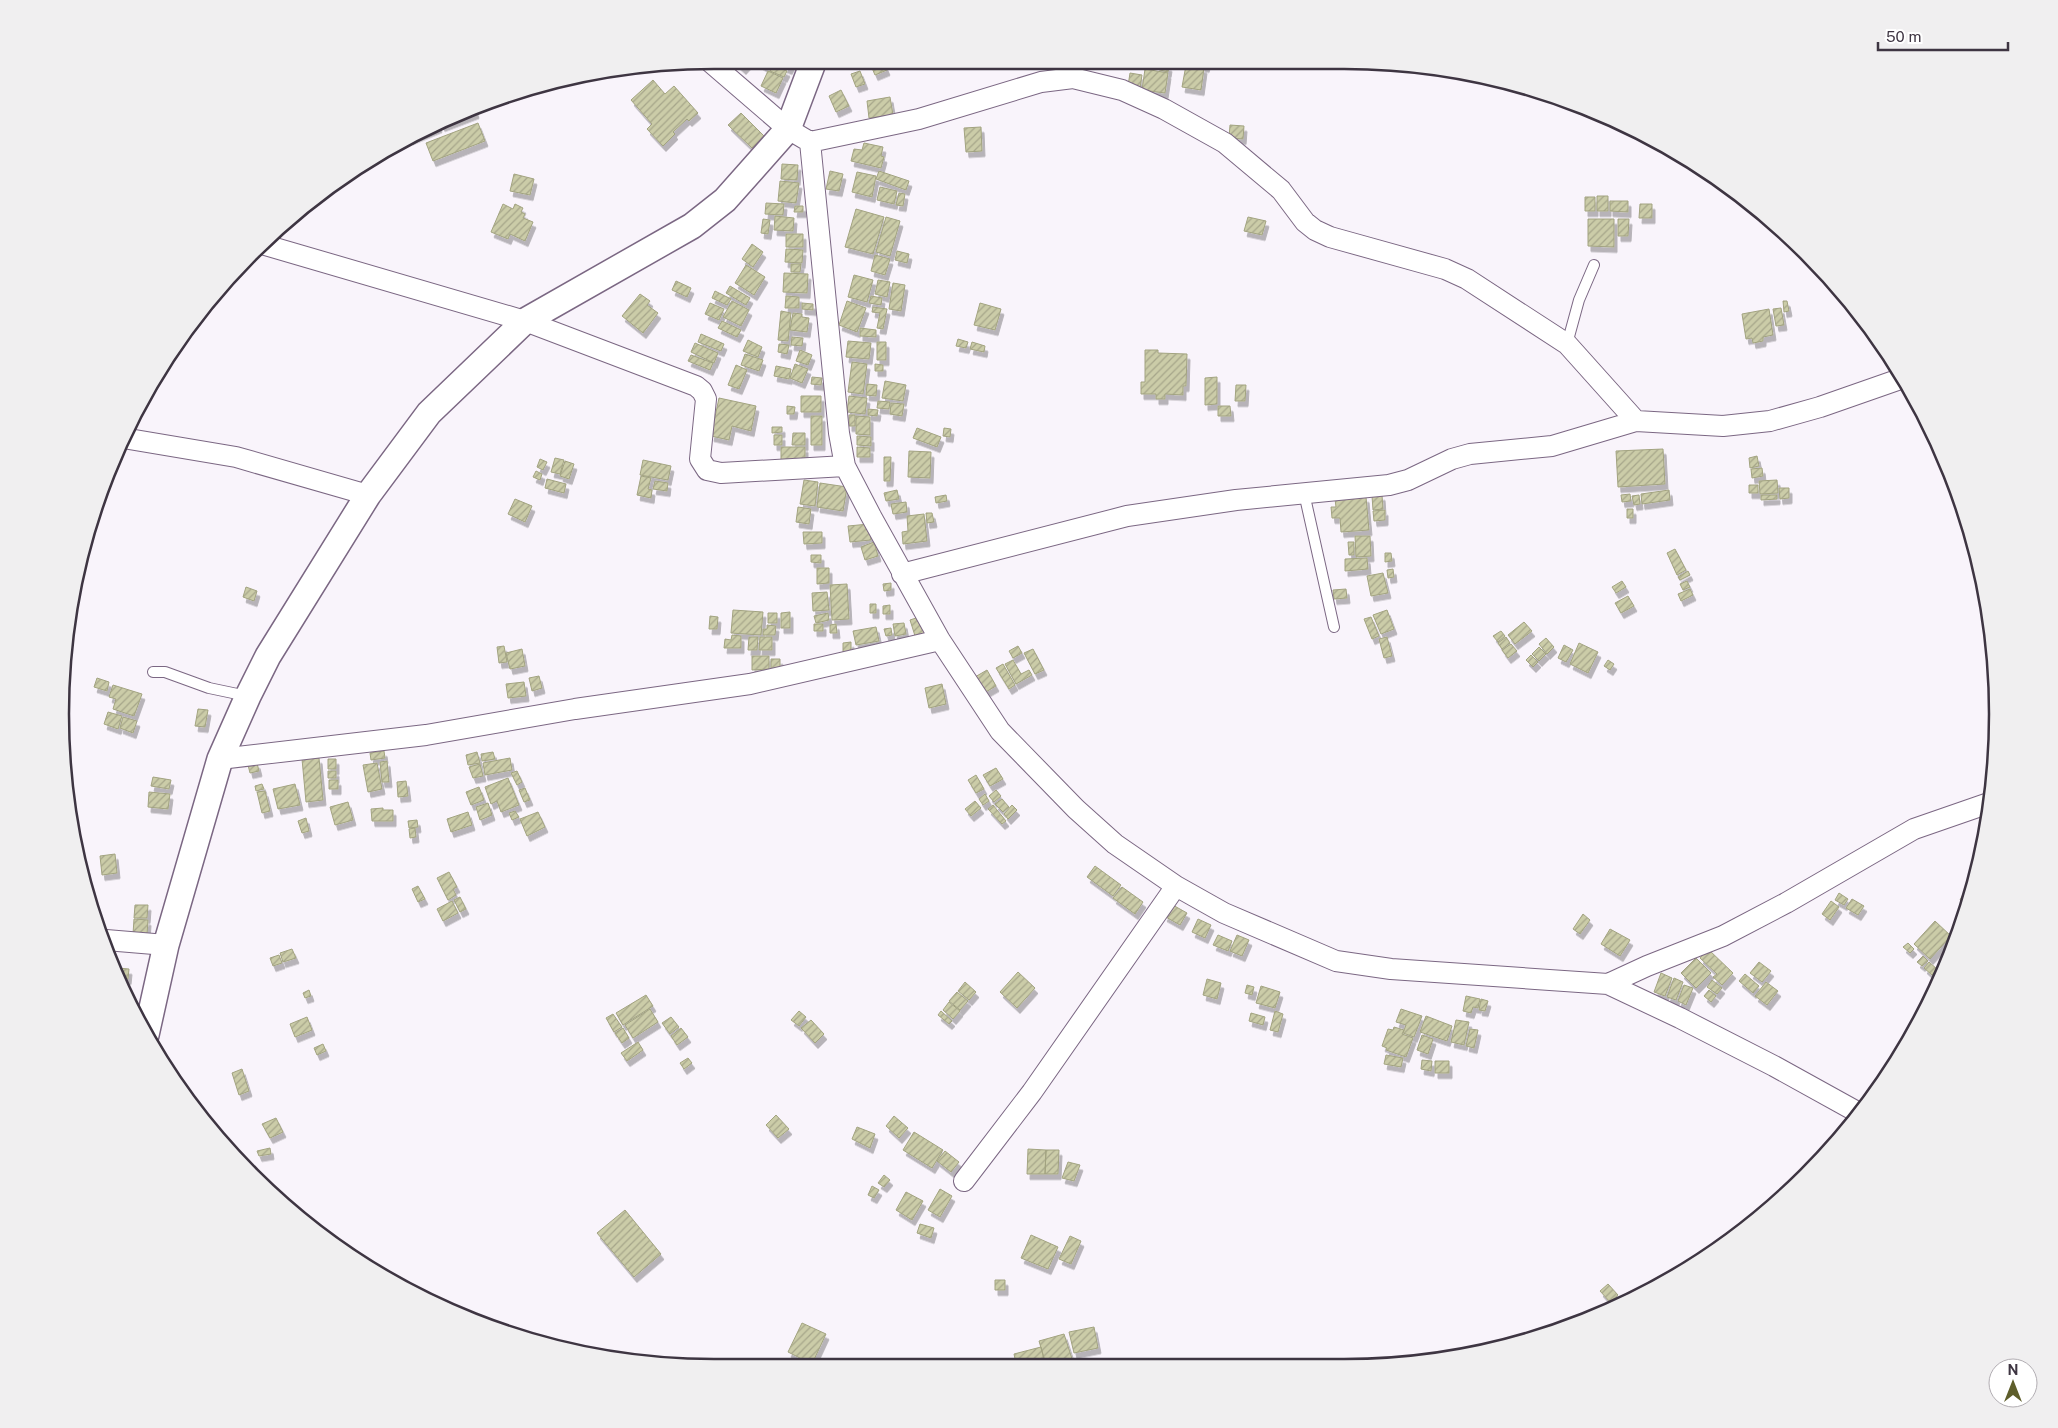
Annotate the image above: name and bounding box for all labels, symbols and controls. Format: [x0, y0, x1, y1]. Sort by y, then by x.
scale bar [1878, 20, 2008, 52]
text: 50 m [1886, 28, 1921, 45]
north arrow [1988, 1358, 2038, 1408]
text: N [2008, 1362, 2018, 1378]

